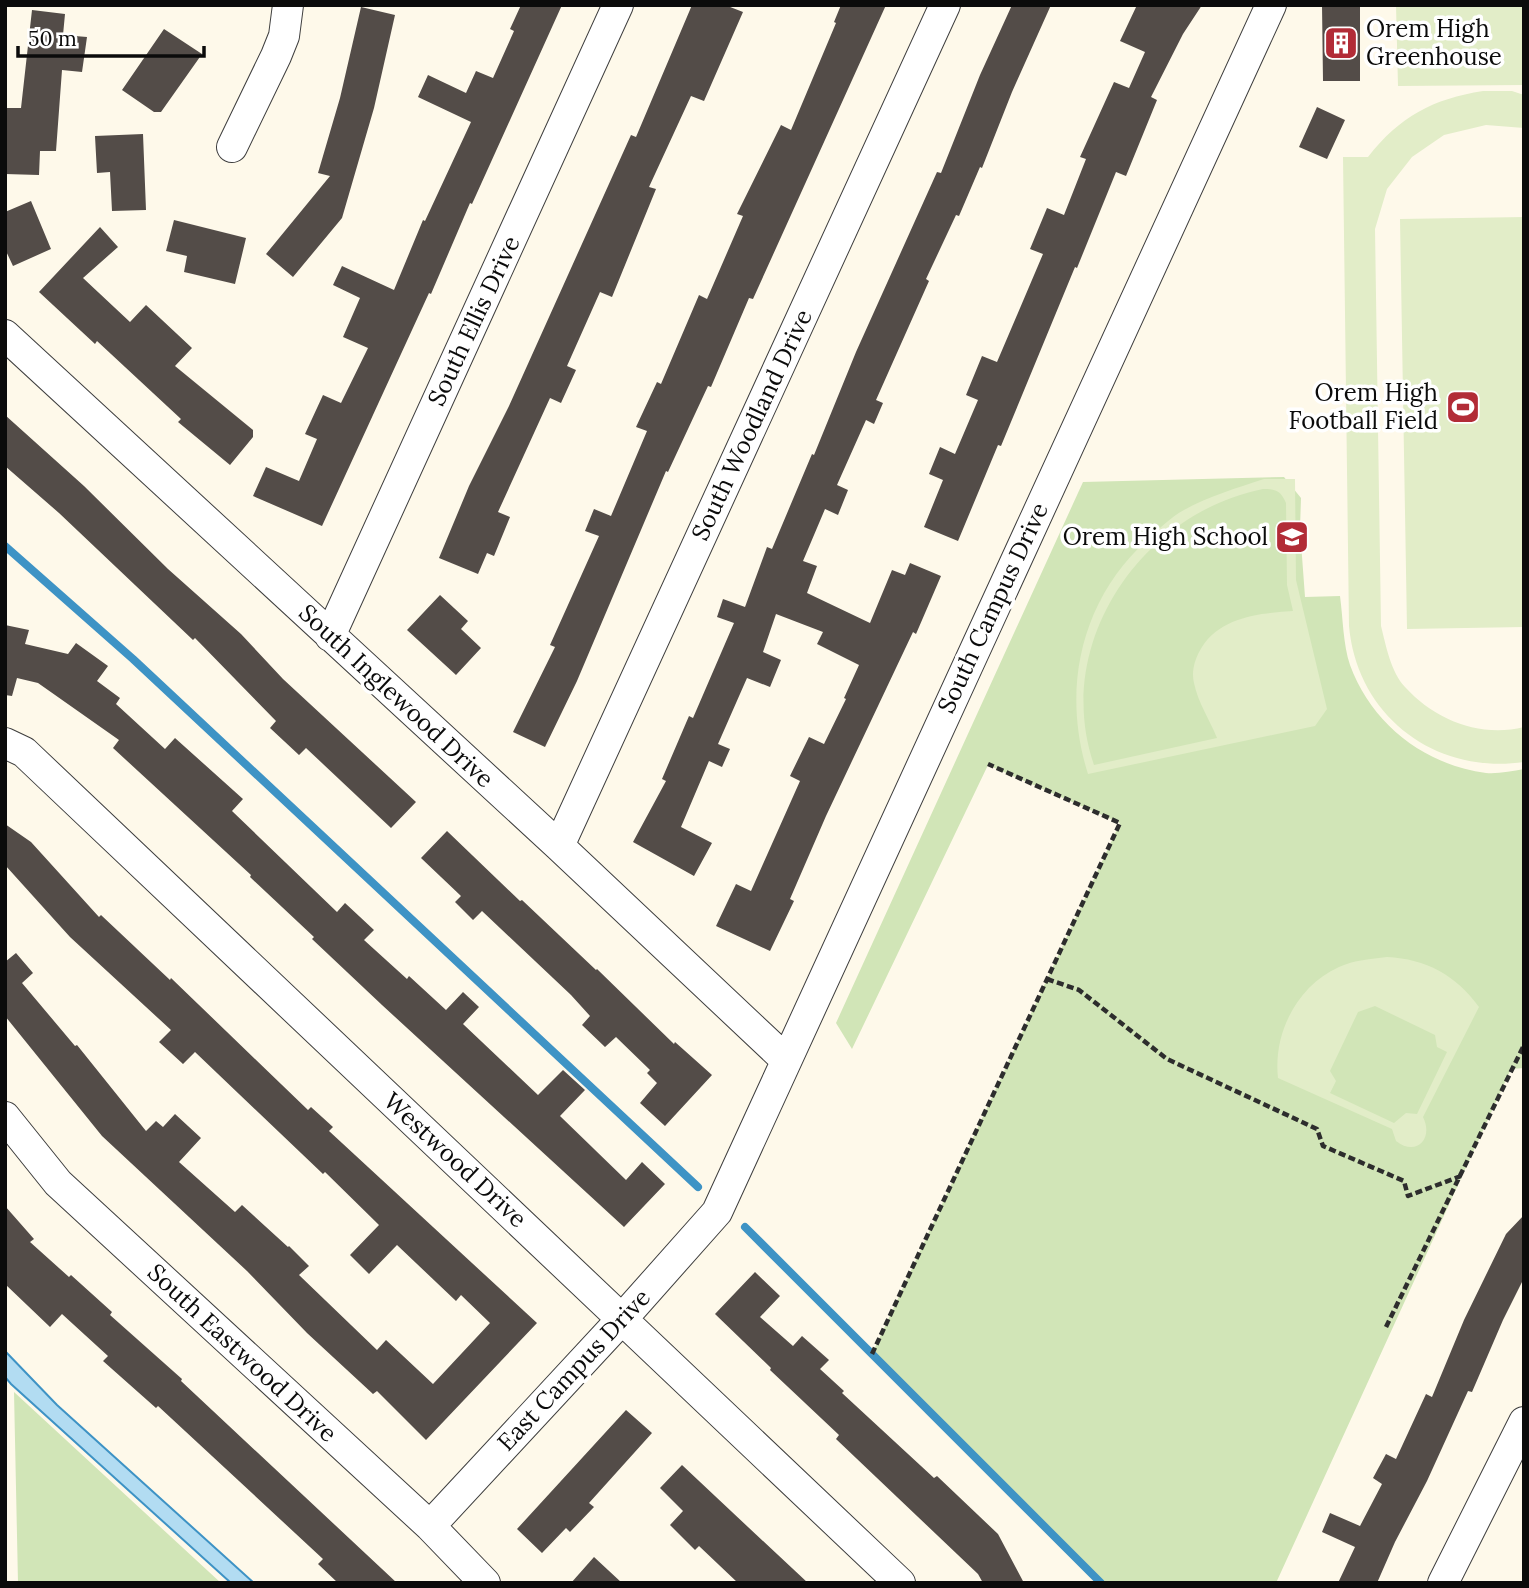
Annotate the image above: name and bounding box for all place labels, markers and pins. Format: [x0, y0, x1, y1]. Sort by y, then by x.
place label: Orem High Greenhouse [1366, 13, 1502, 72]
building icon: Orem High Greenhouse [1322, 24, 1360, 62]
place label: Orem High Football Field [1288, 377, 1438, 436]
sports icon: Orem High Football Field [1444, 388, 1482, 426]
school or university icon: Orem High School [1273, 518, 1311, 556]
place label: Orem High School [1063, 521, 1268, 552]

